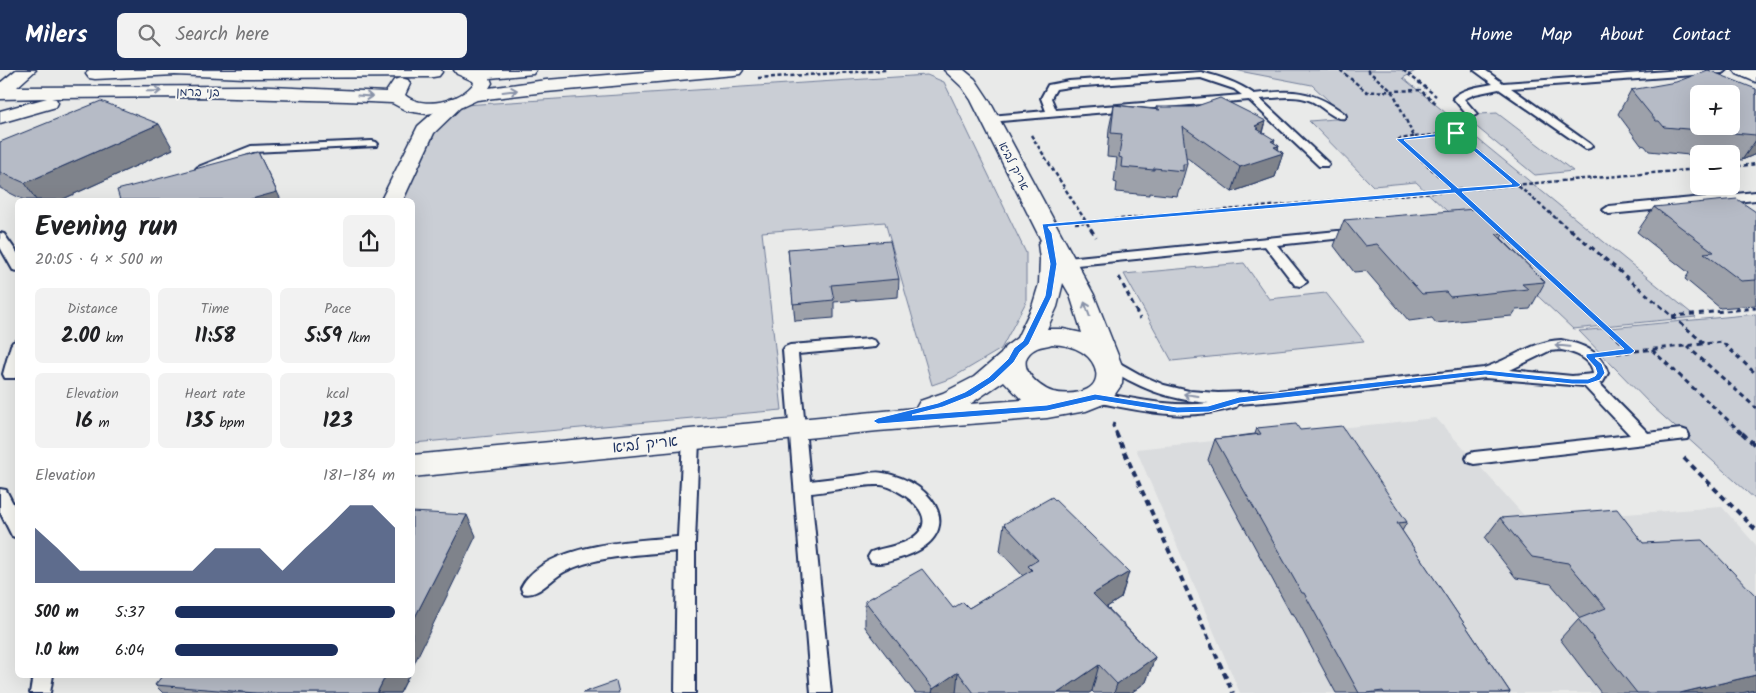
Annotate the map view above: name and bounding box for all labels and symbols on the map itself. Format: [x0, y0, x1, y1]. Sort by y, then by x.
street label: בני ברמן [176, 83, 220, 102]
one-way arrow [145, 86, 161, 96]
one-way arrow [502, 86, 518, 96]
one-way arrow [356, 92, 372, 101]
pin [1435, 112, 1477, 154]
street label: אריק לביא [993, 139, 1034, 194]
one-way arrow [1082, 302, 1091, 318]
one-way arrow [1554, 341, 1570, 351]
one-way arrow [1183, 390, 1199, 400]
street label: אריק לביא [611, 430, 679, 460]

